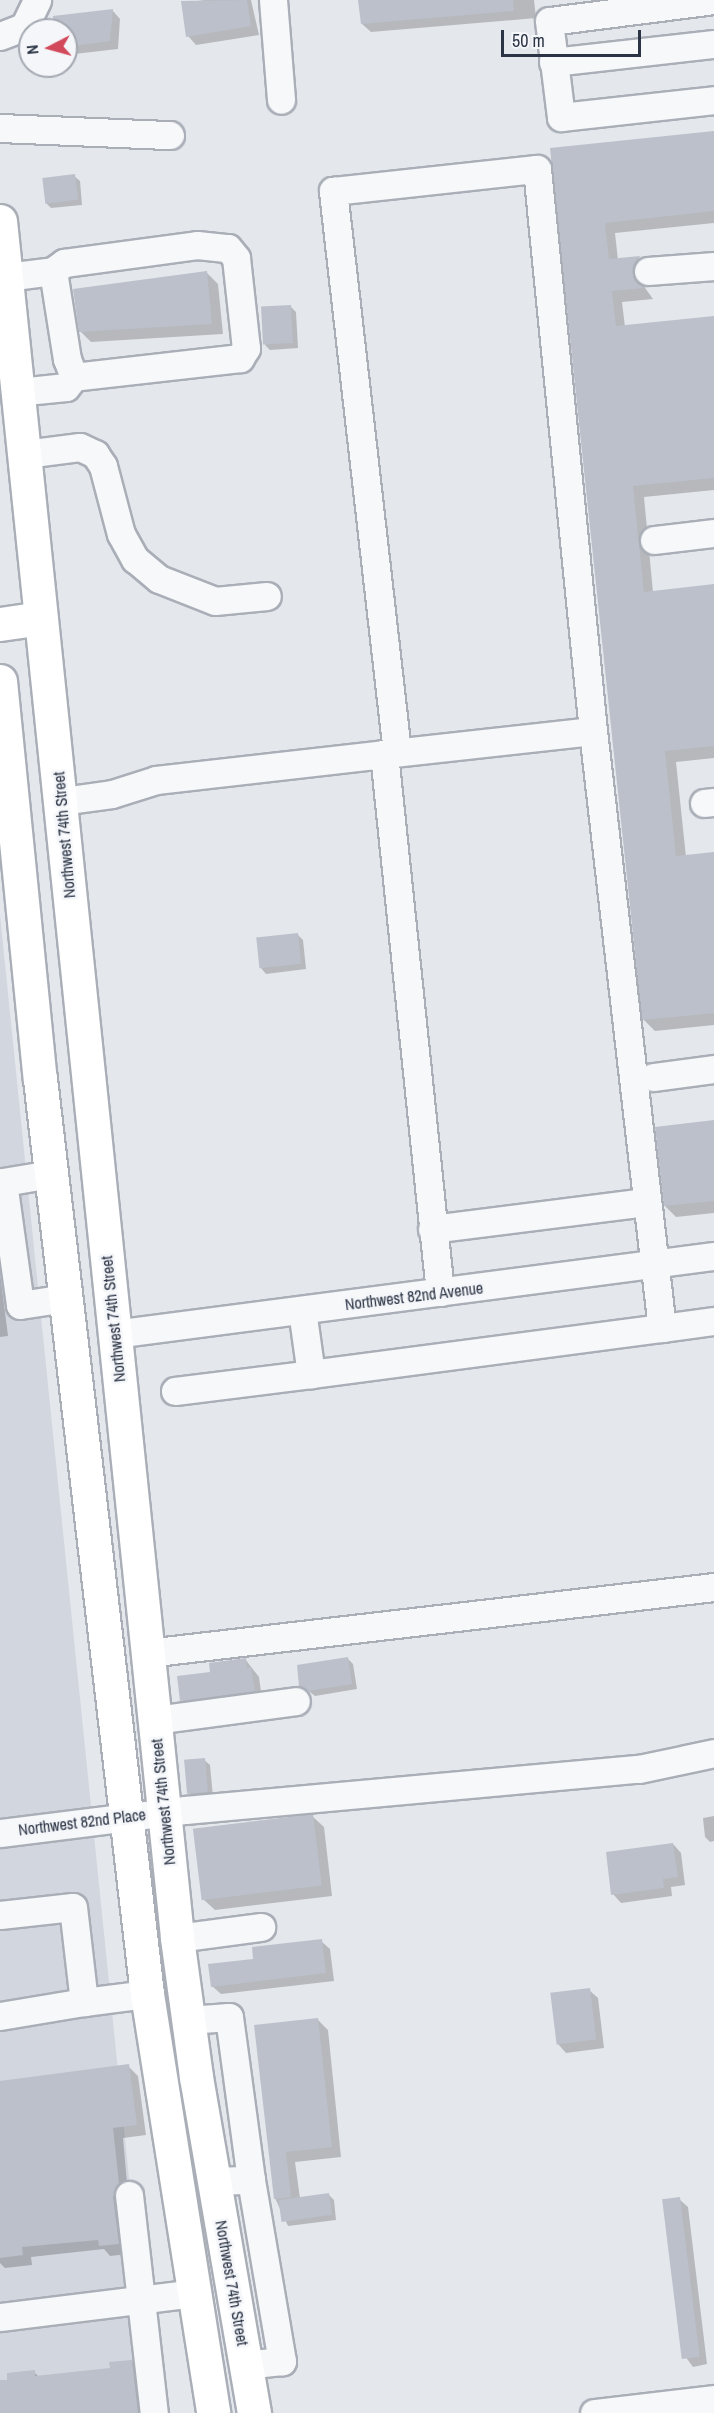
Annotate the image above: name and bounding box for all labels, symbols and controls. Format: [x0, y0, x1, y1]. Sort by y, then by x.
north arrow [18, 18, 78, 78]
scale bar [504, 18, 644, 56]
text: 50 m [512, 28, 545, 53]
text: N [21, 44, 44, 56]
street label: Northwest 74th Street [49, 771, 79, 899]
street label: Northwest 74th Street [97, 1255, 129, 1383]
street label: Northwest 82nd Avenue [343, 1278, 485, 1314]
street label: Northwest 74th Street [147, 1738, 179, 1866]
street label: Northwest 82nd Place [17, 1805, 147, 1839]
street label: Northwest 74th Street [212, 2219, 252, 2347]

